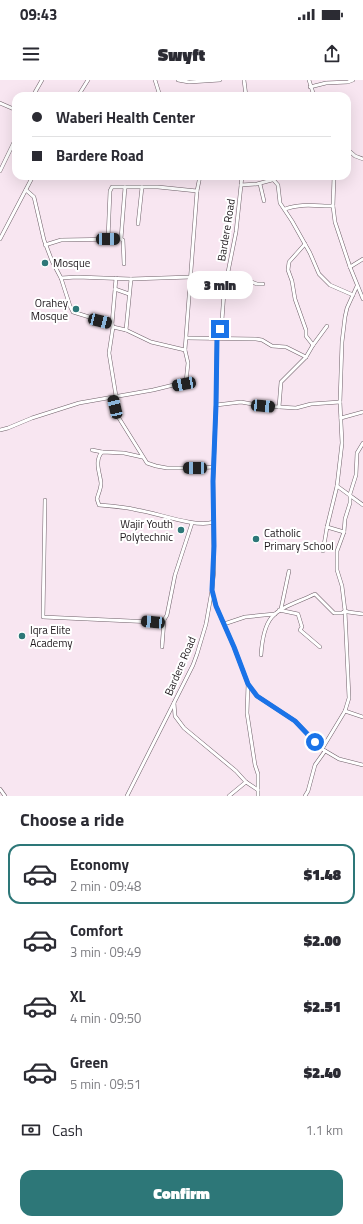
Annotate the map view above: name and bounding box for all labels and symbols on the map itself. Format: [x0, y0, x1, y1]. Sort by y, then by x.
street label: Bardere Road [213, 198, 239, 262]
car [96, 233, 120, 245]
place label: Mosque [53, 255, 91, 271]
marker: Mosque [40, 258, 50, 268]
callout: 3 min [187, 271, 253, 299]
place label: Orahey Mosque [31, 295, 69, 324]
marker: Orahey Mosque [71, 304, 81, 314]
car [87, 312, 113, 330]
route end [211, 320, 229, 338]
car [171, 376, 197, 392]
car [106, 394, 124, 420]
car [251, 399, 275, 413]
car [183, 462, 207, 474]
place label: Wajir Youth Polytechnic [120, 516, 173, 545]
marker: Wajir Youth Polytechnic [176, 525, 186, 535]
place label: Catholic Primary School [264, 525, 334, 554]
marker: Catholic Primary School [251, 534, 261, 544]
car [141, 615, 165, 629]
place label: Iqra Elite Academy [30, 622, 73, 651]
marker: Iqra Elite Academy [17, 631, 27, 641]
street label: Bardere Road [160, 634, 200, 698]
route start [306, 733, 324, 751]

